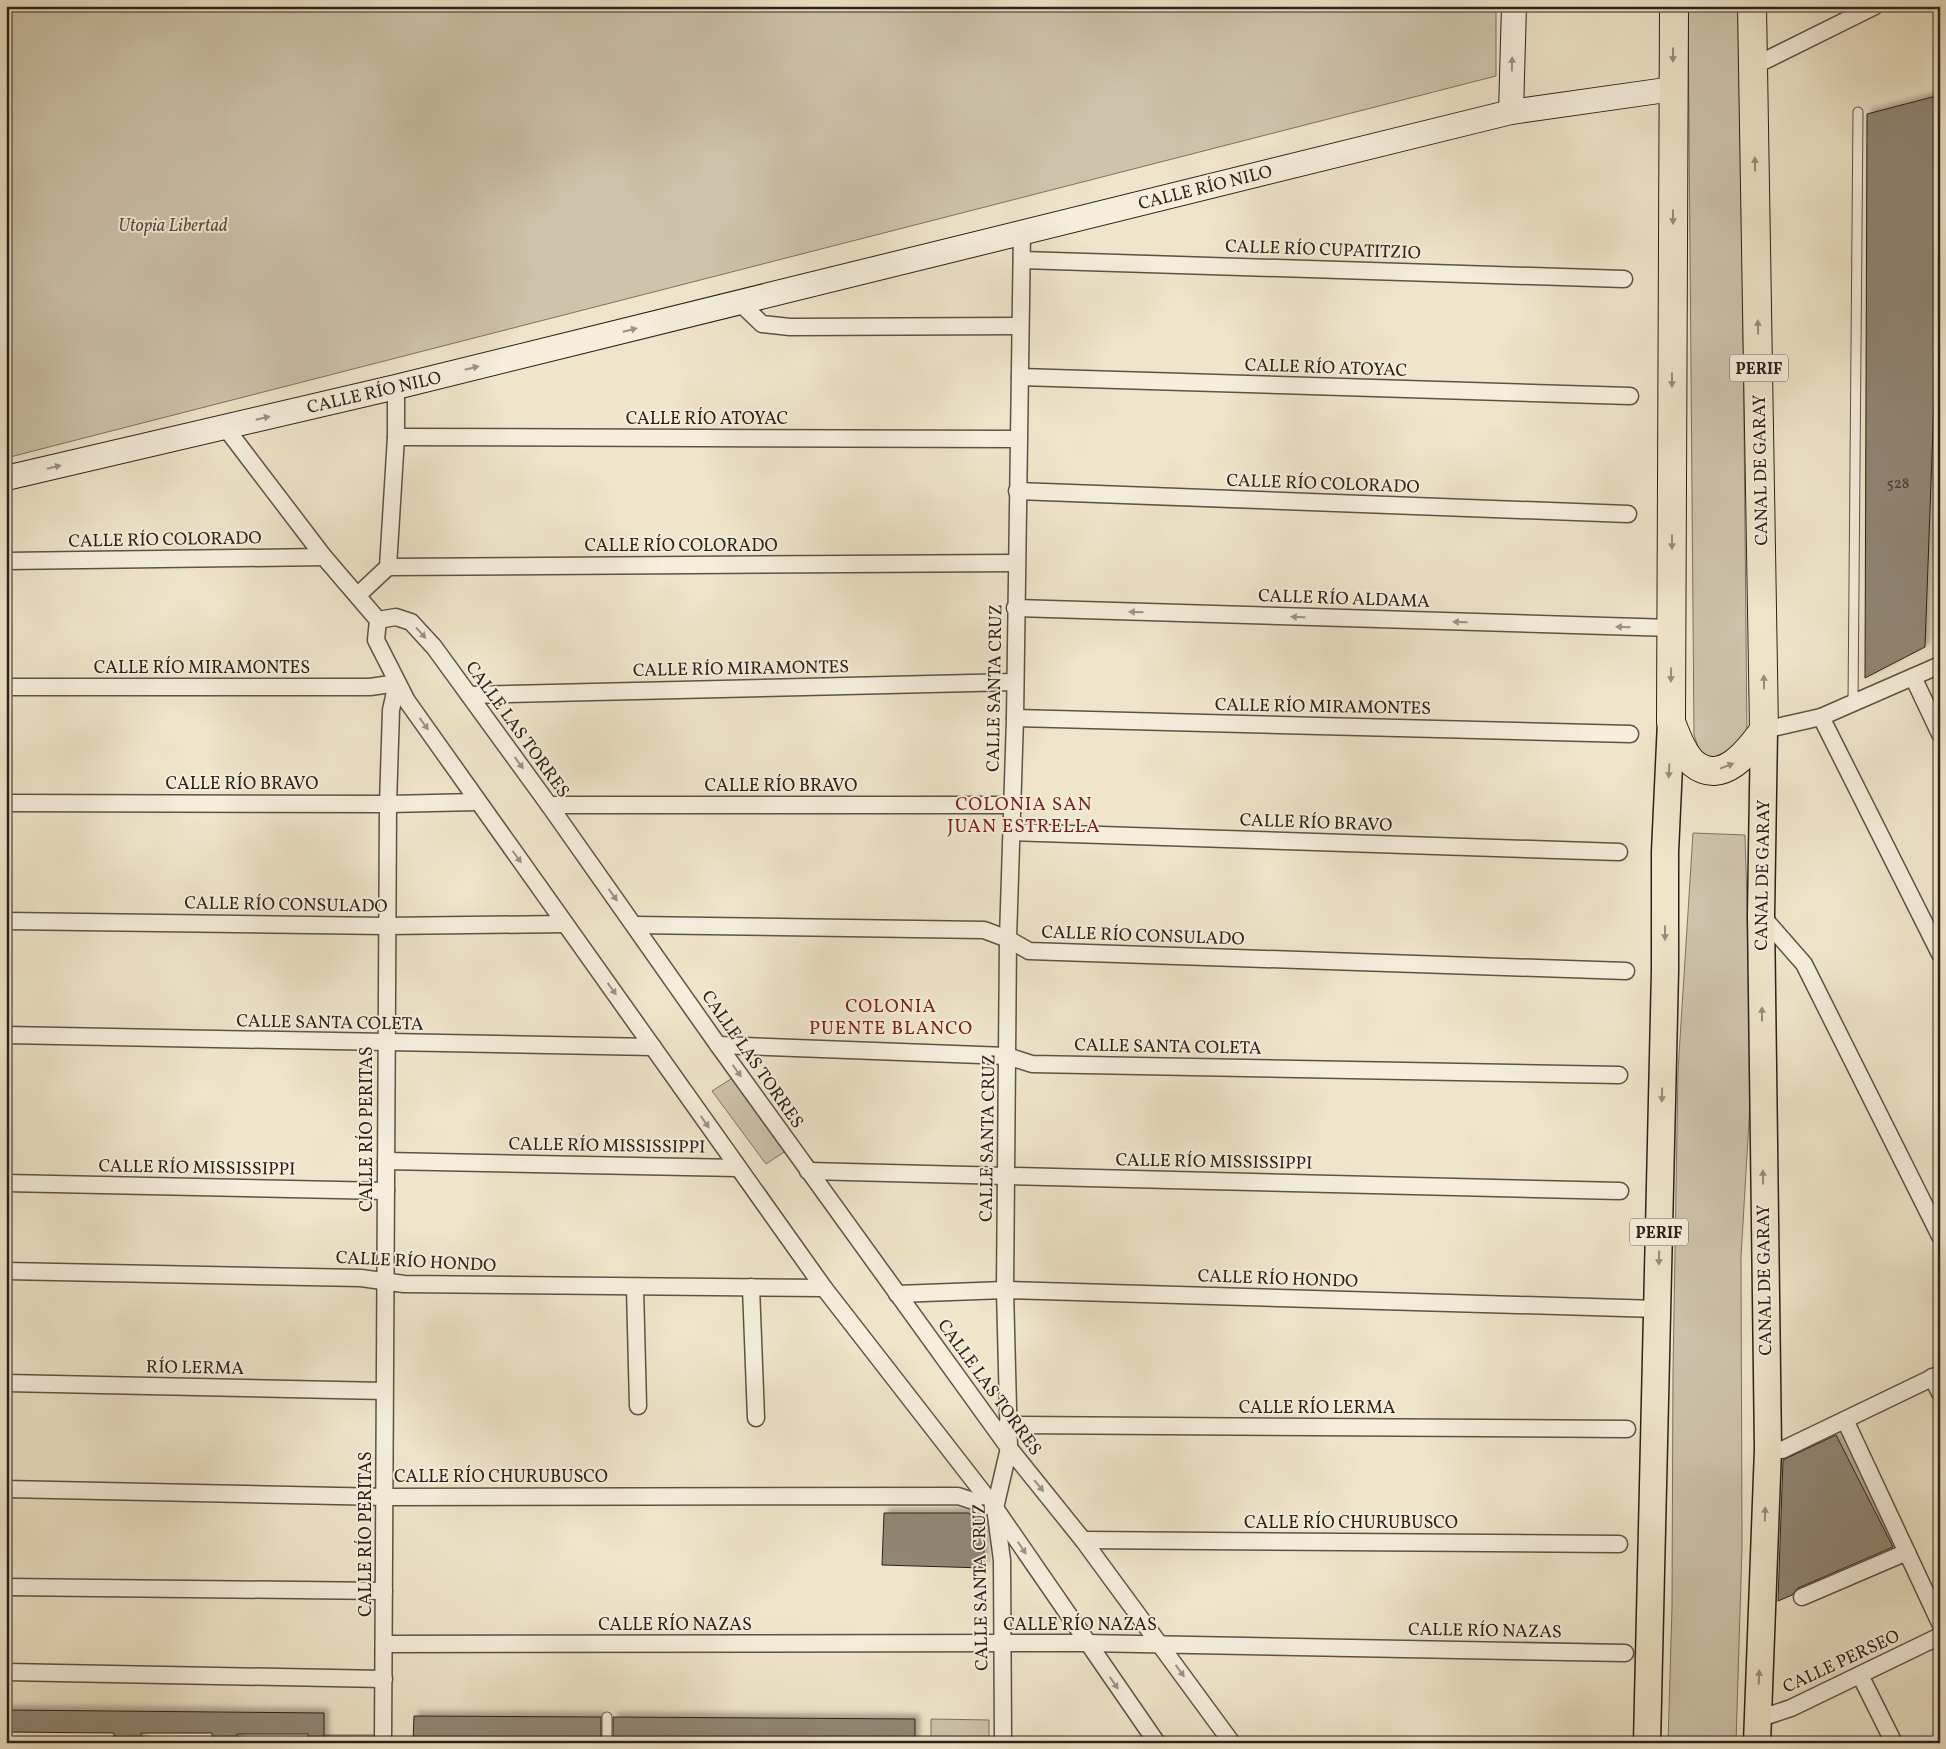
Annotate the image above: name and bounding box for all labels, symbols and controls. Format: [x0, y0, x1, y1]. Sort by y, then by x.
one-way arrow [1669, 47, 1677, 63]
one-way arrow [1509, 55, 1517, 71]
one-way arrow [1751, 156, 1759, 172]
street label: CALLE RÍO NILO [1136, 160, 1275, 217]
one-way arrow [1669, 210, 1677, 226]
park label: Utopia Libertad [118, 214, 228, 239]
street label: CALLE RÍO CUPATITZIO [1225, 235, 1421, 266]
one-way arrow [1754, 319, 1762, 335]
one-way arrow [623, 326, 638, 334]
street label: CALLE RÍO ATOYAC [1244, 353, 1408, 384]
road number: PERIF [1730, 354, 1788, 382]
one-way arrow [465, 364, 480, 372]
street label: CALLE RÍO NILO [305, 366, 444, 421]
one-way arrow [1668, 372, 1676, 388]
street label: CANAL DE GARAY [1748, 394, 1775, 546]
street label: CALLE RÍO ATOYAC [626, 407, 788, 432]
one-way arrow [256, 414, 271, 422]
one-way arrow [46, 463, 61, 471]
street label: CALLE RÍO COLORADO [1226, 469, 1420, 500]
house number: 528 [1887, 474, 1909, 495]
street label: CALLE RÍO COLORADO [68, 526, 262, 555]
street label: CALLE RÍO COLORADO [584, 534, 778, 559]
one-way arrow [1668, 535, 1676, 551]
street label: CALLE RÍO ALDAMA [1258, 584, 1431, 615]
street label: CALLE SANTA CRUZ [982, 604, 1009, 772]
one-way arrow [1127, 608, 1143, 616]
one-way arrow [1290, 613, 1306, 621]
one-way arrow [1452, 618, 1468, 626]
one-way arrow [1615, 623, 1631, 631]
one-way arrow [415, 627, 427, 639]
street label: CALLE RÍO MIRAMONTES [633, 655, 849, 684]
street label: CALLE RÍO MIRAMONTES [94, 656, 310, 681]
street label: CALLE LAS TORRES [459, 656, 575, 803]
one-way arrow [1667, 667, 1675, 683]
one-way arrow [1760, 673, 1768, 689]
street label: CALLE RÍO MIRAMONTES [1215, 693, 1431, 722]
one-way arrow [418, 717, 429, 730]
one-way arrow [513, 756, 524, 769]
one-way arrow [1720, 762, 1735, 770]
one-way arrow [1665, 763, 1673, 779]
street label: CALLE RÍO BRAVO [166, 772, 318, 797]
street label: CALLE RÍO BRAVO [705, 774, 857, 799]
district label: COLONIA SAN JUAN ESTRELLA [947, 792, 1101, 840]
street label: CANAL DE GARAY [1750, 799, 1777, 951]
street label: CALLE RÍO BRAVO [1239, 808, 1393, 839]
one-way arrow [512, 850, 522, 864]
one-way arrow [608, 888, 618, 902]
street label: CALLE RÍO CONSULADO [184, 891, 388, 920]
street label: CALLE RÍO CONSULADO [1041, 920, 1245, 953]
one-way arrow [1661, 925, 1669, 941]
one-way arrow [606, 982, 617, 995]
street label: CALLE LAS TORRES [695, 986, 809, 1134]
district label: COLONIA PUENTE BLANCO [809, 994, 973, 1042]
one-way arrow [1757, 1006, 1765, 1022]
street label: CALLE SANTA COLETA [236, 1009, 424, 1038]
street label: CALLE SANTA COLETA [1074, 1033, 1262, 1062]
street label: CALLE RÍO PERITAS [355, 1046, 380, 1212]
street label: CALLE SANTA CRUZ [975, 1054, 1002, 1222]
one-way arrow [731, 1064, 742, 1077]
one-way arrow [1658, 1088, 1666, 1104]
one-way arrow [700, 1115, 710, 1129]
street label: CALLE RÍO MISSISSIPPI [508, 1132, 706, 1161]
street label: CALLE RÍO MISSISSIPPI [1115, 1148, 1313, 1177]
street label: CALLE RÍO MISSISSIPPI [98, 1154, 296, 1183]
one-way arrow [1759, 1168, 1767, 1184]
street label: CANAL DE GARAY [1752, 1204, 1779, 1356]
road number: PERIF [1630, 1218, 1688, 1246]
street label: CALLE RÍO HONDO [335, 1246, 497, 1279]
one-way arrow [1654, 1250, 1662, 1266]
street label: CALLE RÍO HONDO [1197, 1264, 1359, 1295]
street label: CALLE LAS TORRES [931, 1314, 1047, 1461]
street label: RÍO LERMA [146, 1355, 245, 1382]
street label: CALLE RÍO LERMA [1239, 1396, 1396, 1421]
street label: CALLE RÍO PERITAS [354, 1451, 379, 1617]
street label: CALLE RÍO CHURUBUSCO [394, 1465, 608, 1490]
one-way arrow [1034, 1479, 1045, 1492]
street label: CALLE SANTA CRUZ [968, 1503, 995, 1671]
one-way arrow [1762, 1506, 1770, 1522]
street label: CALLE RÍO CHURUBUSCO [1244, 1511, 1458, 1536]
one-way arrow [1017, 1542, 1027, 1555]
street label: CALLE RÍO NAZAS [598, 1613, 752, 1638]
street label: CALLE RÍO NAZAS [1003, 1613, 1157, 1638]
street label: CALLE RÍO NAZAS [1408, 1618, 1562, 1645]
street label: CALLE PERSEO [1779, 1624, 1904, 1700]
one-way arrow [1174, 1664, 1185, 1677]
one-way arrow [1756, 1668, 1764, 1684]
one-way arrow [1109, 1676, 1119, 1689]

